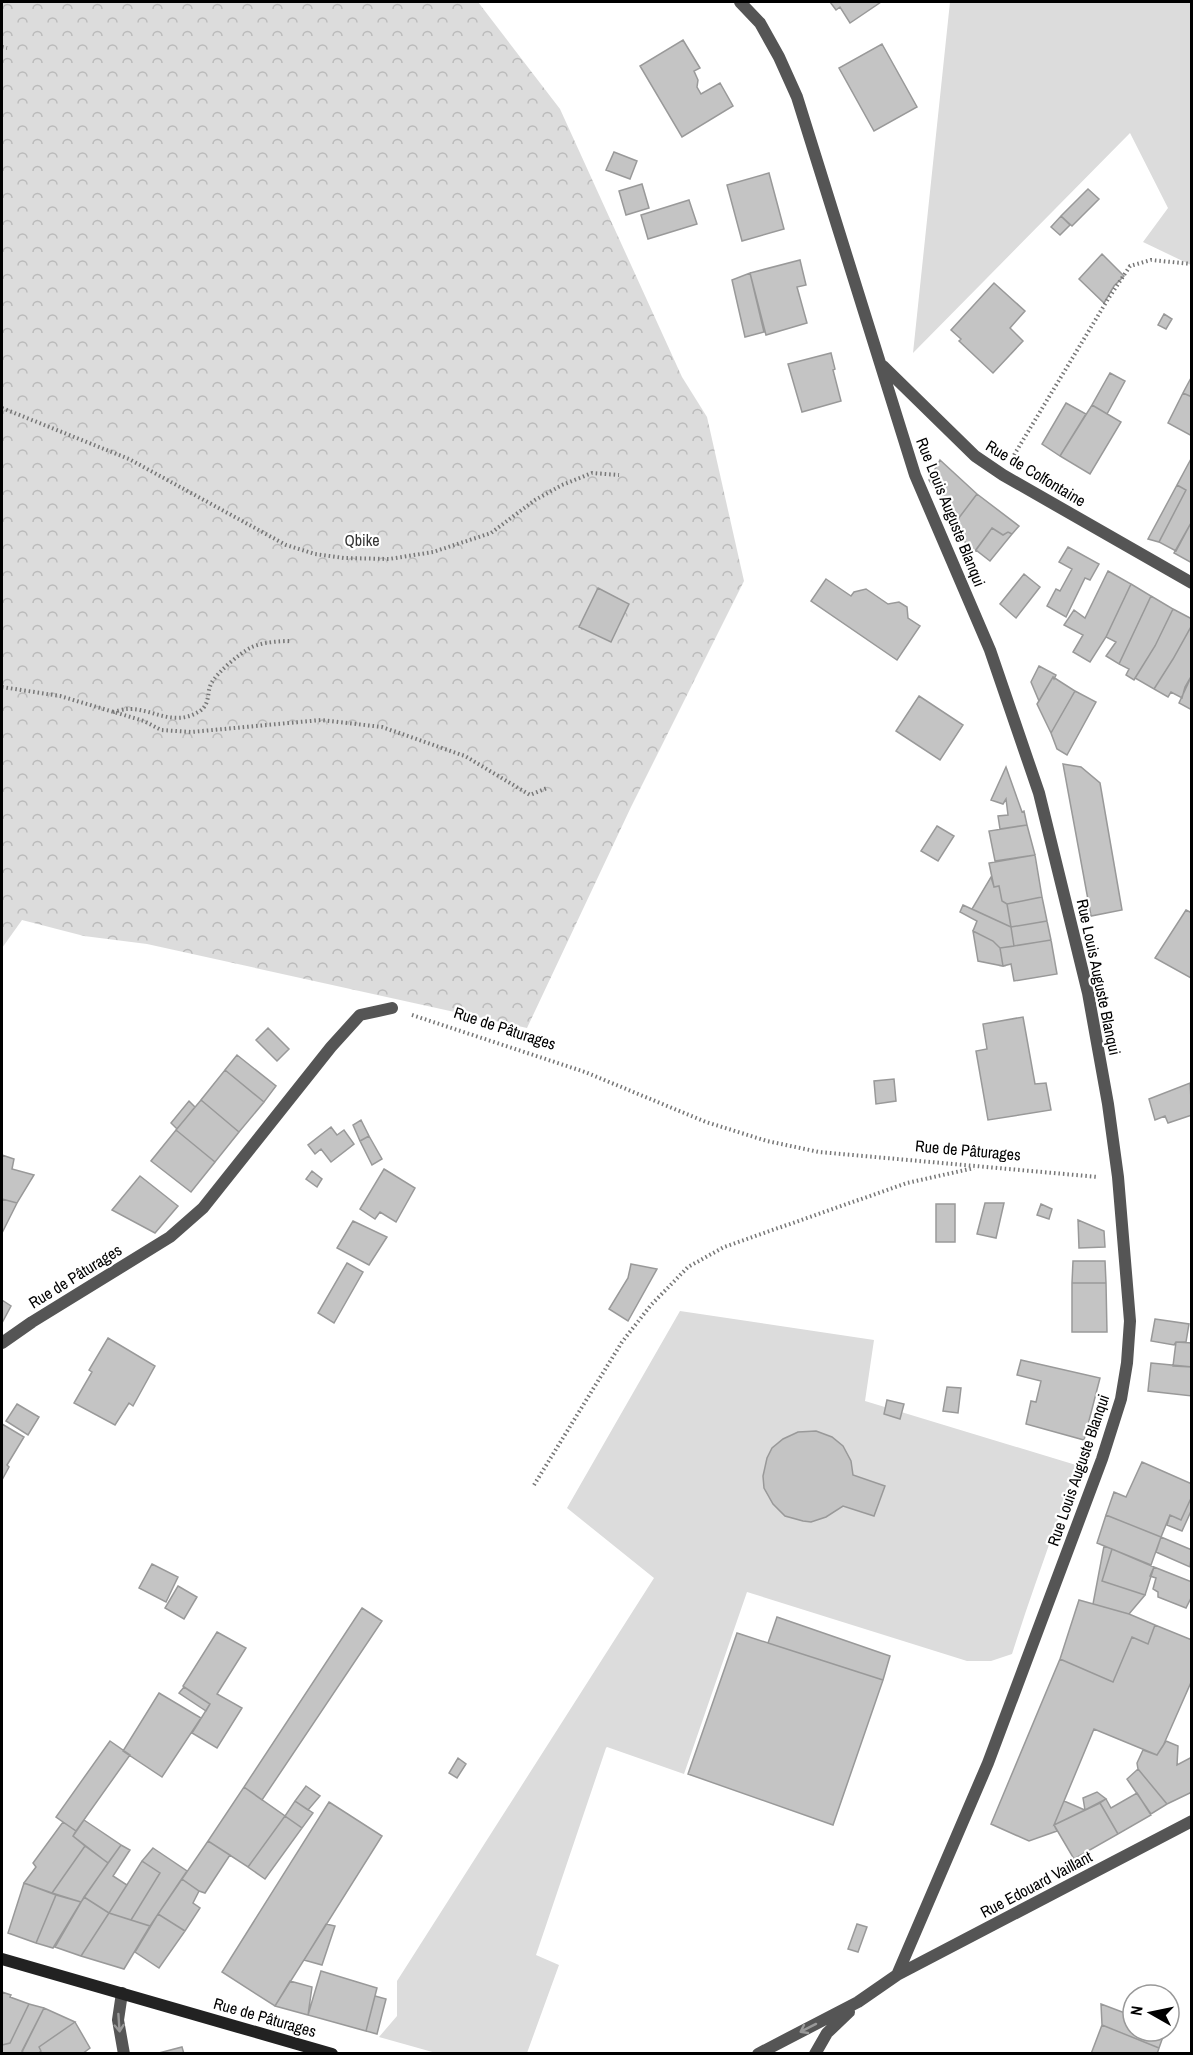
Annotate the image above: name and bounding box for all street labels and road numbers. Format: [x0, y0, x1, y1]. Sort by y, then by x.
street label: Rue Louis Auguste Blanqui [911, 434, 991, 590]
street label: Rue de Colfontaine [982, 434, 1090, 512]
street label: Rue Louis Auguste Blanqui [1072, 897, 1126, 1057]
street label: Rue de Pâturages [451, 1001, 559, 1055]
street label: Rue de Pâturages [914, 1134, 1022, 1166]
street label: Rue de Pâturages [24, 1239, 126, 1313]
street label: Rue Louis Auguste Blanqui [1042, 1391, 1114, 1549]
street label: Rue Edouard Vaillant [976, 1845, 1096, 1923]
street label: Rue de Pâturages [211, 1992, 319, 2042]

